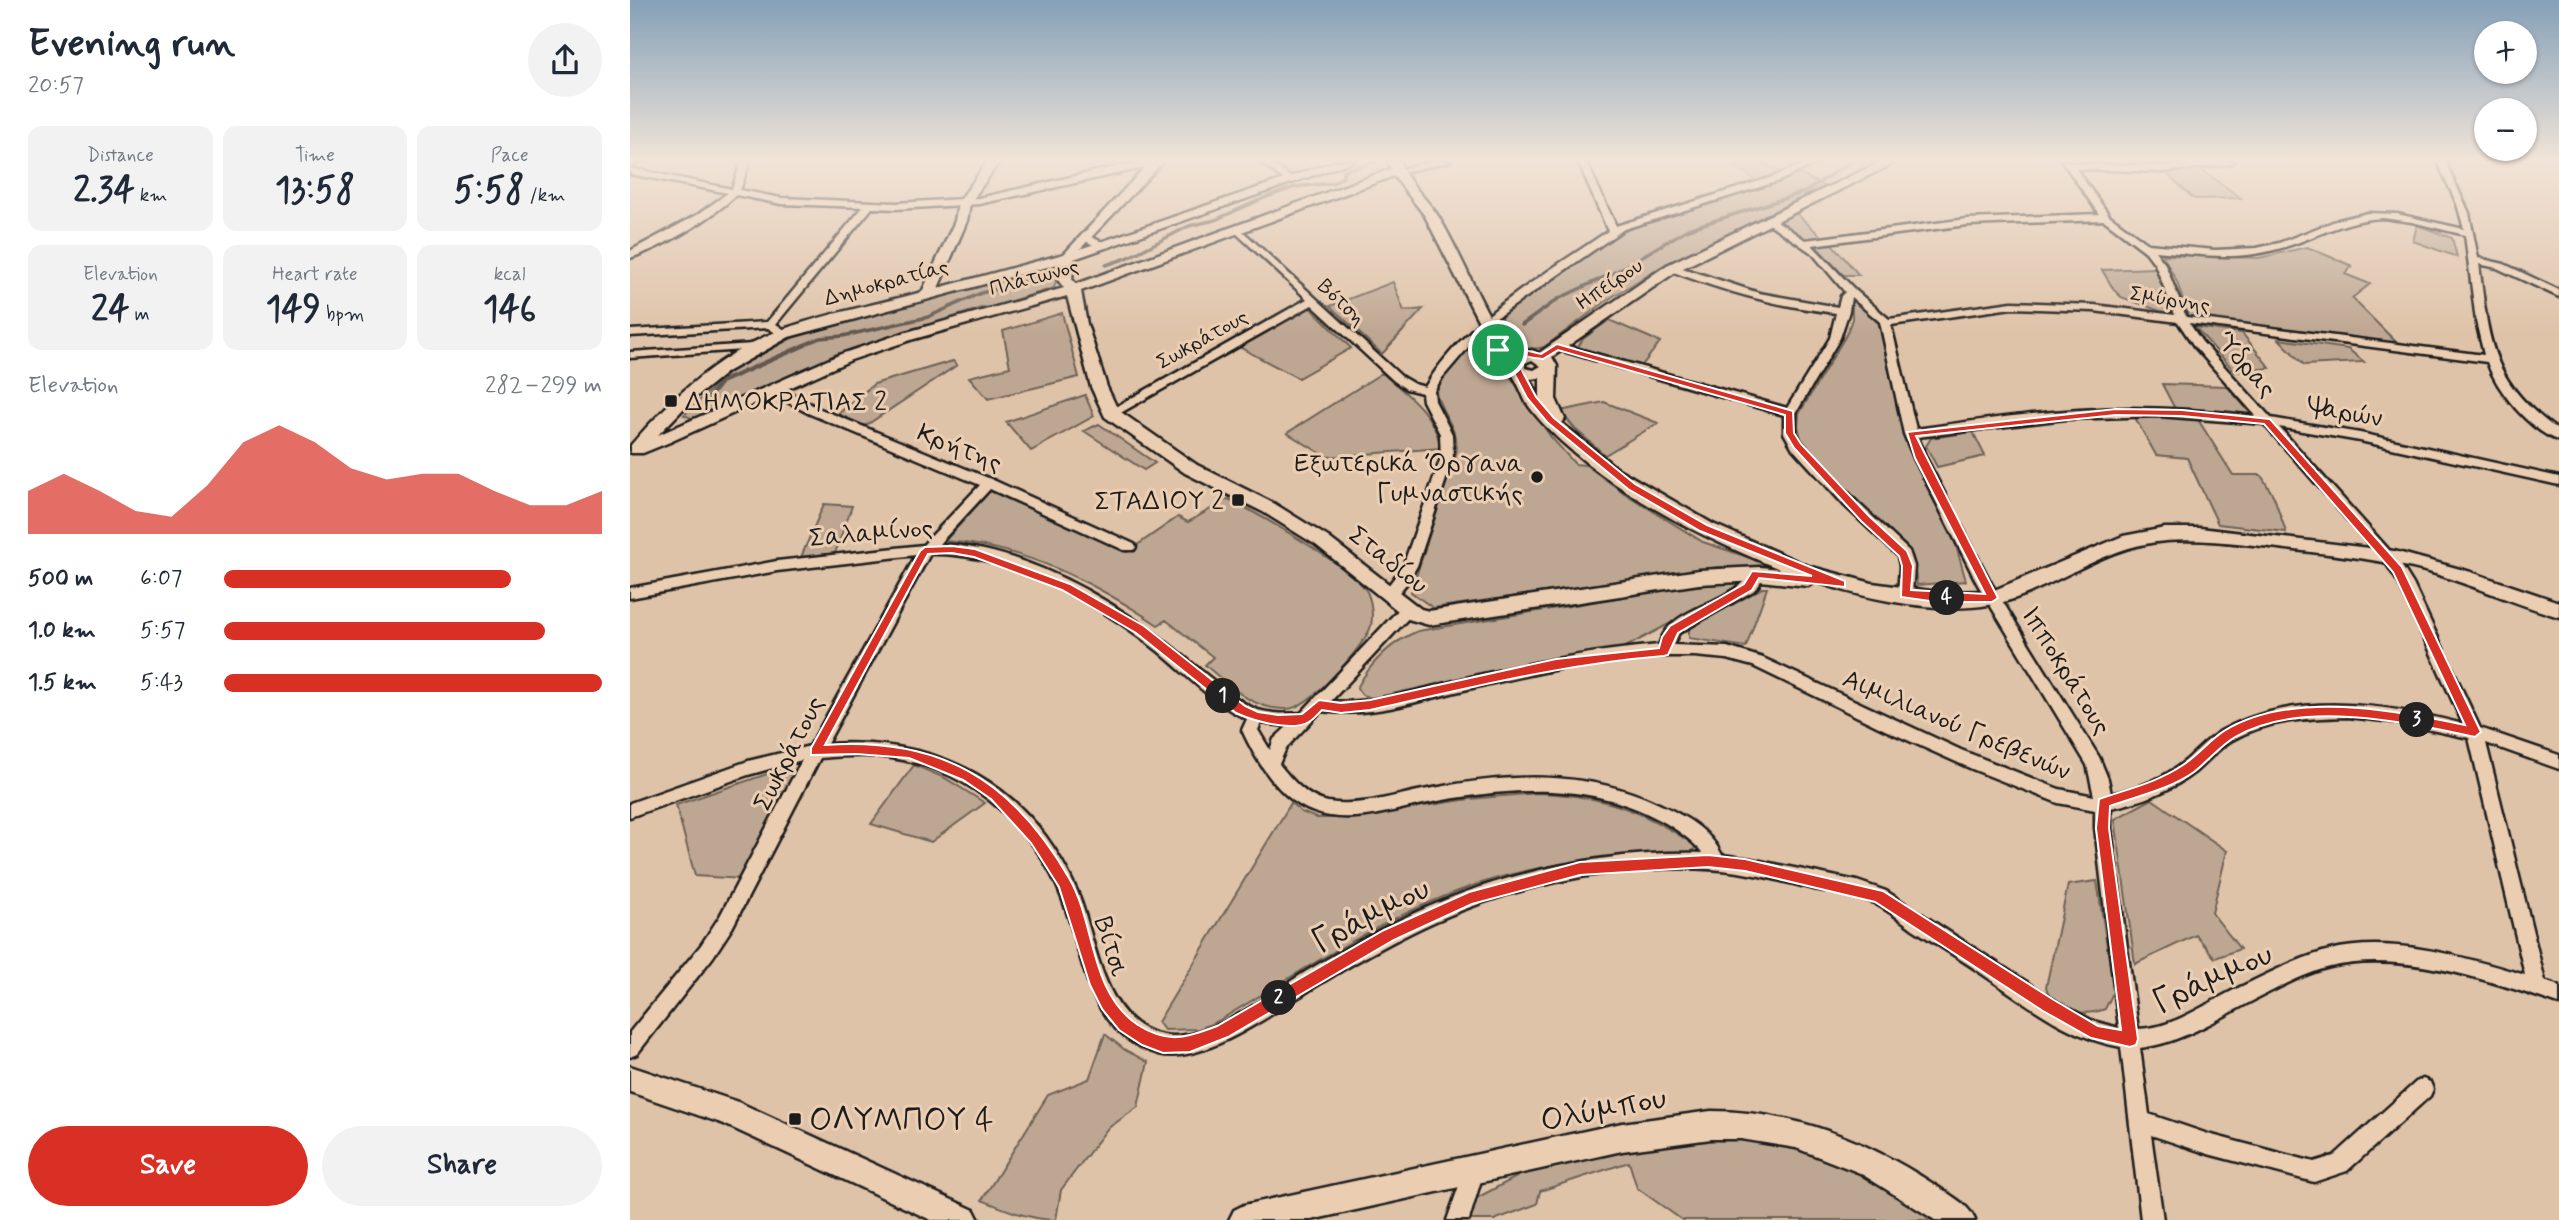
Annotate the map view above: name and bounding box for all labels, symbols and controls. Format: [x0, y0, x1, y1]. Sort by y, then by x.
text: Evening run [28, 20, 235, 69]
map controls [2474, 21, 2537, 161]
button: + [2474, 21, 2537, 84]
button: share [528, 23, 602, 97]
text: 20:57 [28, 71, 84, 101]
button: − [2474, 98, 2537, 161]
text: Distance [87, 143, 154, 168]
text: Time [295, 143, 335, 168]
text: Pace [491, 143, 529, 168]
text: 2.34 [73, 168, 135, 214]
text: 13:58 [275, 168, 355, 214]
text: 5:58 [454, 168, 524, 214]
text: km [135, 183, 168, 208]
text: /km [524, 183, 566, 208]
street label: Ηπείρου [1571, 252, 1649, 317]
street label: Δημοκρατίας [821, 253, 951, 313]
street label: Πλάτωνος [986, 253, 1082, 303]
text: Elevation [83, 262, 158, 287]
text: Heart rate [272, 262, 358, 287]
text: kcal [494, 262, 526, 287]
street label: Βότση [1311, 273, 1371, 333]
street label: Σμύρνης [2128, 280, 2212, 320]
text: 24 [91, 287, 129, 333]
text: 149 [266, 287, 321, 333]
text: 146 [483, 287, 536, 333]
text: m [129, 302, 150, 327]
text: bpm [321, 302, 364, 327]
street label: Σωκράτους [1152, 303, 1253, 376]
pin [1468, 320, 1528, 380]
street label: Ύδρας [2208, 325, 2283, 405]
icon: arrive [1479, 331, 1517, 369]
text: Elevation [28, 371, 119, 401]
text: 282–299 m [485, 371, 602, 401]
place label: ΔΗΜΟΚΡΑΤΙΑΣ 2 [685, 386, 887, 420]
street label: Ψαρών [2303, 389, 2385, 436]
marker: ΔΗΜΟΚΡΑΤΙΑΣ 2 [663, 393, 679, 409]
street label: Κρήτης [912, 416, 1007, 481]
place label: Εξωτερικά Όργανα Γυμναστικής [1294, 447, 1523, 511]
marker: Εξωτερικά Όργανα Γυμναστικής [1529, 469, 1545, 485]
place label: ΣΤΑΔΙΟΥ 2 [1094, 485, 1224, 519]
marker: ΣΤΑΔΙΟΥ 2 [1230, 492, 1246, 508]
street label: Σαλαμίνος [808, 512, 935, 556]
street label: Σταδίου [1341, 519, 1435, 602]
text: 500 m [28, 564, 93, 594]
text: 6:07 [140, 564, 182, 594]
pin: 4 [1930, 580, 1964, 616]
text: 4 [1941, 585, 1952, 610]
street label: Ιπποκράτους [2012, 600, 2118, 742]
text: 1.0 km [28, 616, 96, 646]
text: 5:57 [140, 616, 185, 646]
street label: Αιμιλιανού Γρεβενών [1837, 662, 2075, 789]
text: 1.5 km [28, 668, 97, 698]
text: 5:43 [140, 668, 183, 698]
pin: 1 [1206, 678, 1240, 714]
text: 1 [1218, 683, 1227, 708]
street label: Σωκράτους [746, 691, 833, 817]
pin: 3 [2400, 702, 2434, 738]
text: 3 [2412, 707, 2421, 732]
street label: Γράμμου [1305, 868, 1437, 963]
street label: Βίτσι [1085, 913, 1135, 981]
street label: Γράμμου [2146, 934, 2279, 1024]
pin: 2 [1262, 981, 1296, 1016]
text: 2 [1274, 985, 1283, 1010]
street label: Ολύμπου [1537, 1077, 1670, 1143]
place label: ΟΛΥΜΠΟΥ 4 [809, 1100, 994, 1142]
marker: ΟΛΥΜΠΟΥ 4 [787, 1111, 803, 1127]
button: Save [28, 1126, 308, 1206]
button: Share [322, 1126, 602, 1206]

